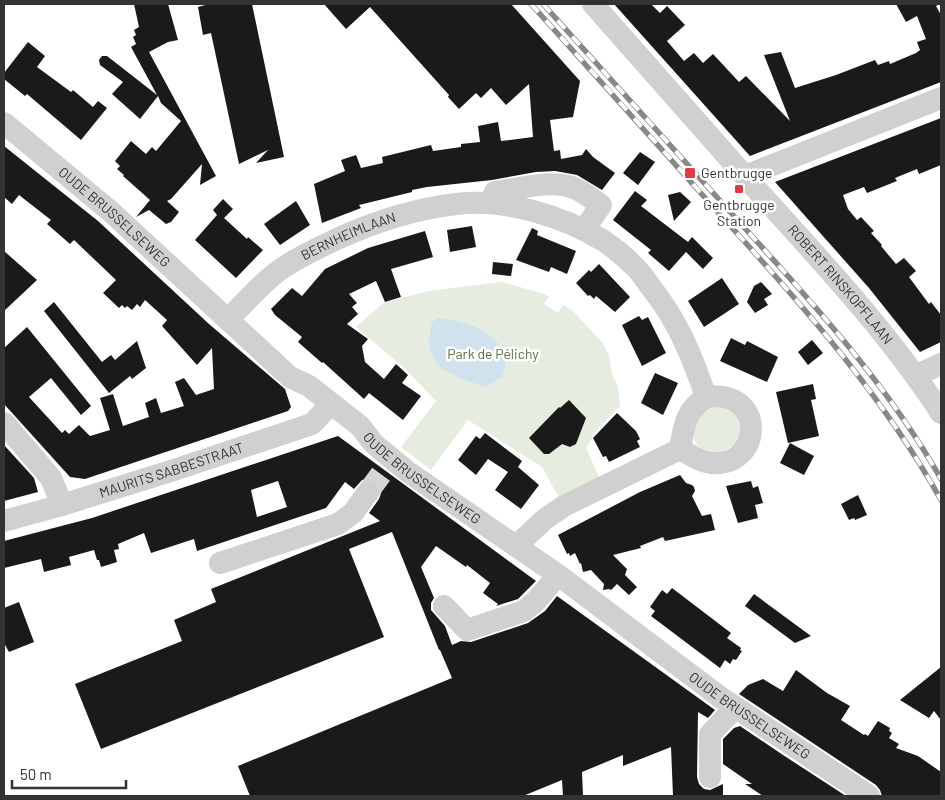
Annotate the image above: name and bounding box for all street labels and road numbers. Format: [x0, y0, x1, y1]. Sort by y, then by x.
street label: OUDE BRUSSELSEWEG [55, 163, 174, 270]
street label: BERNHEIMLAAN [298, 208, 398, 263]
street label: ROBERT RINSKOPFLAAN [785, 221, 897, 347]
street label: OUDE BRUSSELSEWEG [360, 428, 484, 527]
street label: MAURITS SABBESTRAAT [97, 438, 246, 501]
street label: OUDE BRUSSELSEWEG [686, 668, 814, 763]

